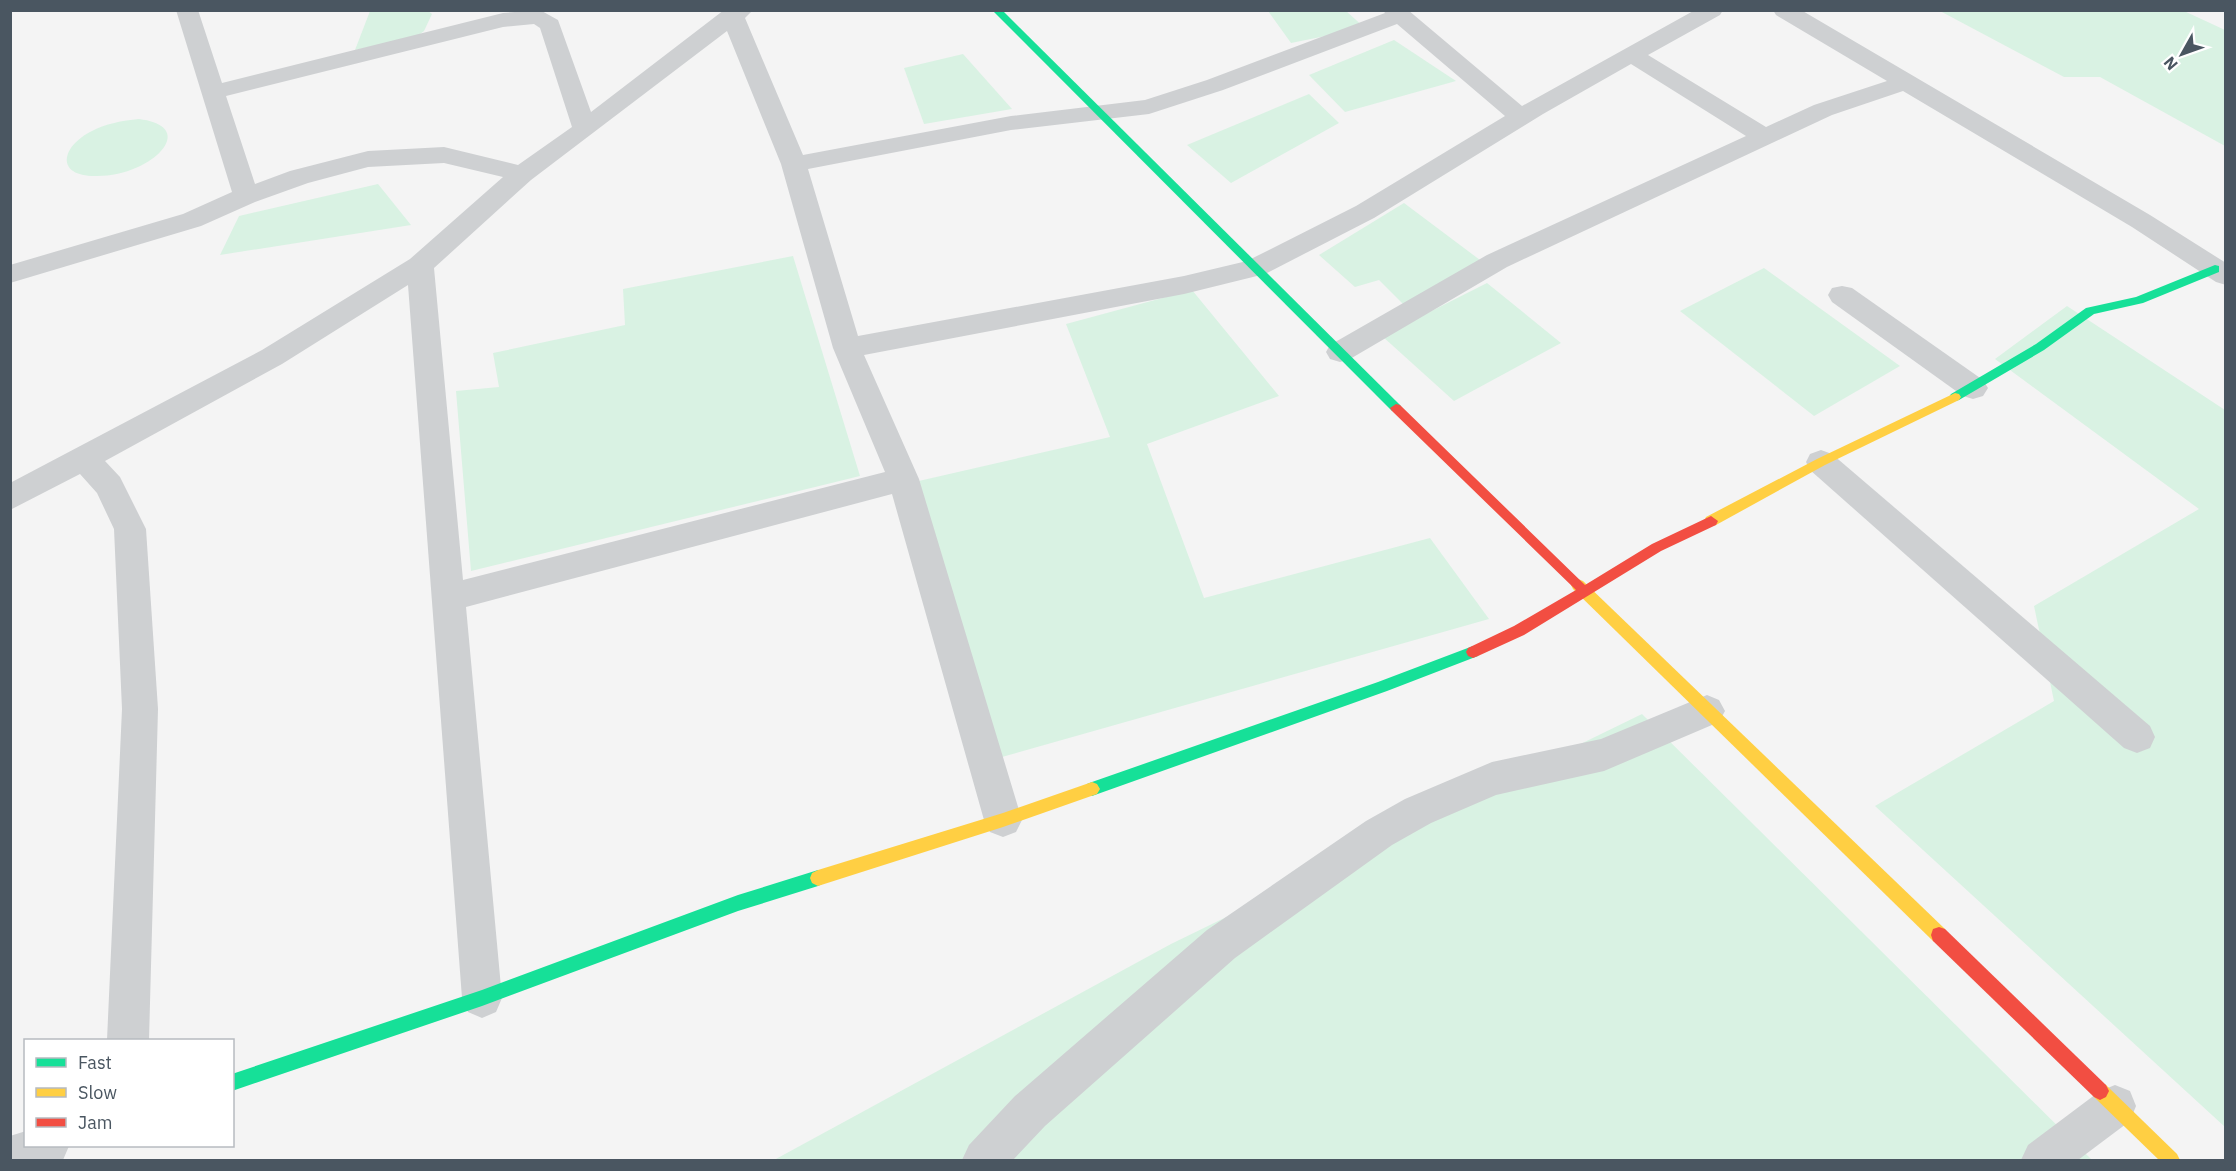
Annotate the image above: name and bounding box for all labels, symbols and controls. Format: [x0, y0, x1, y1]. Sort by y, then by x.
north arrow [2152, 24, 2212, 84]
text: N [2159, 53, 2182, 75]
legend [24, 1039, 234, 1147]
text: Fast [78, 1051, 112, 1074]
text: Slow [78, 1081, 117, 1104]
text: Jam [78, 1111, 113, 1134]

